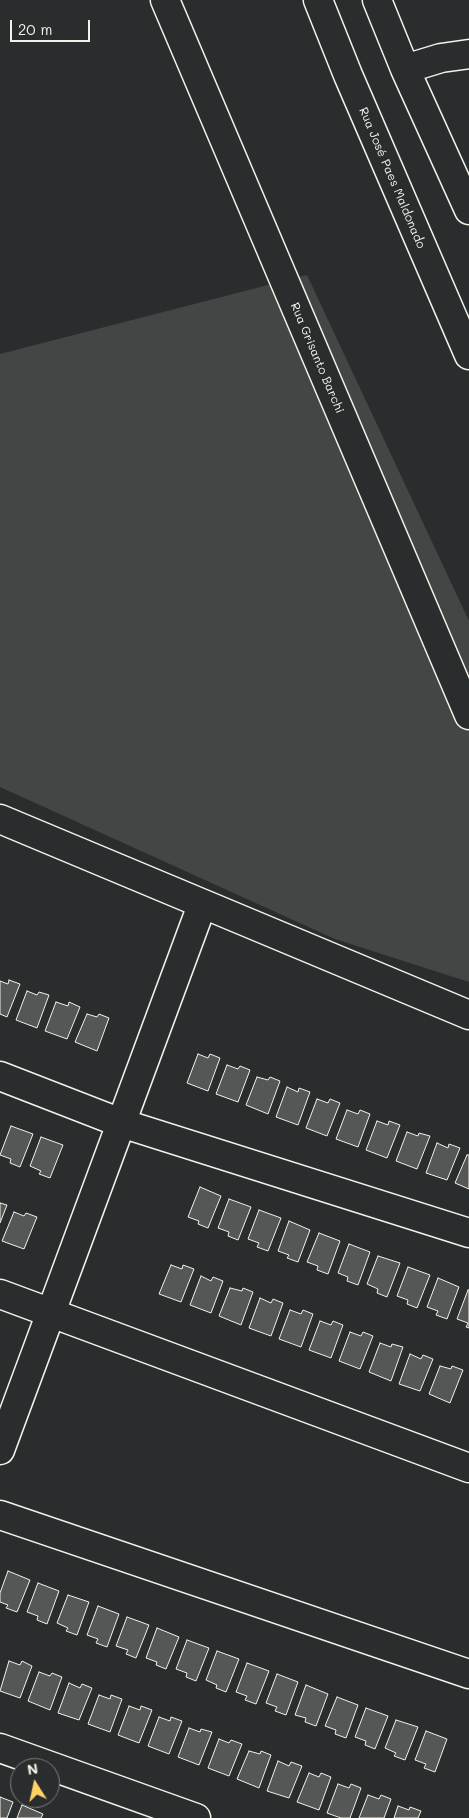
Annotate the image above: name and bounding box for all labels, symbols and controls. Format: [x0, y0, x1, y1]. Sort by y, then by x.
scale bar [12, 10, 92, 42]
text: 20 m [18, 19, 52, 39]
street label: Rua José Paes Maldonado [356, 105, 428, 251]
street label: Rua Grisanto Barchi [287, 301, 347, 415]
north arrow [10, 1758, 60, 1808]
text: N [26, 1758, 39, 1779]

